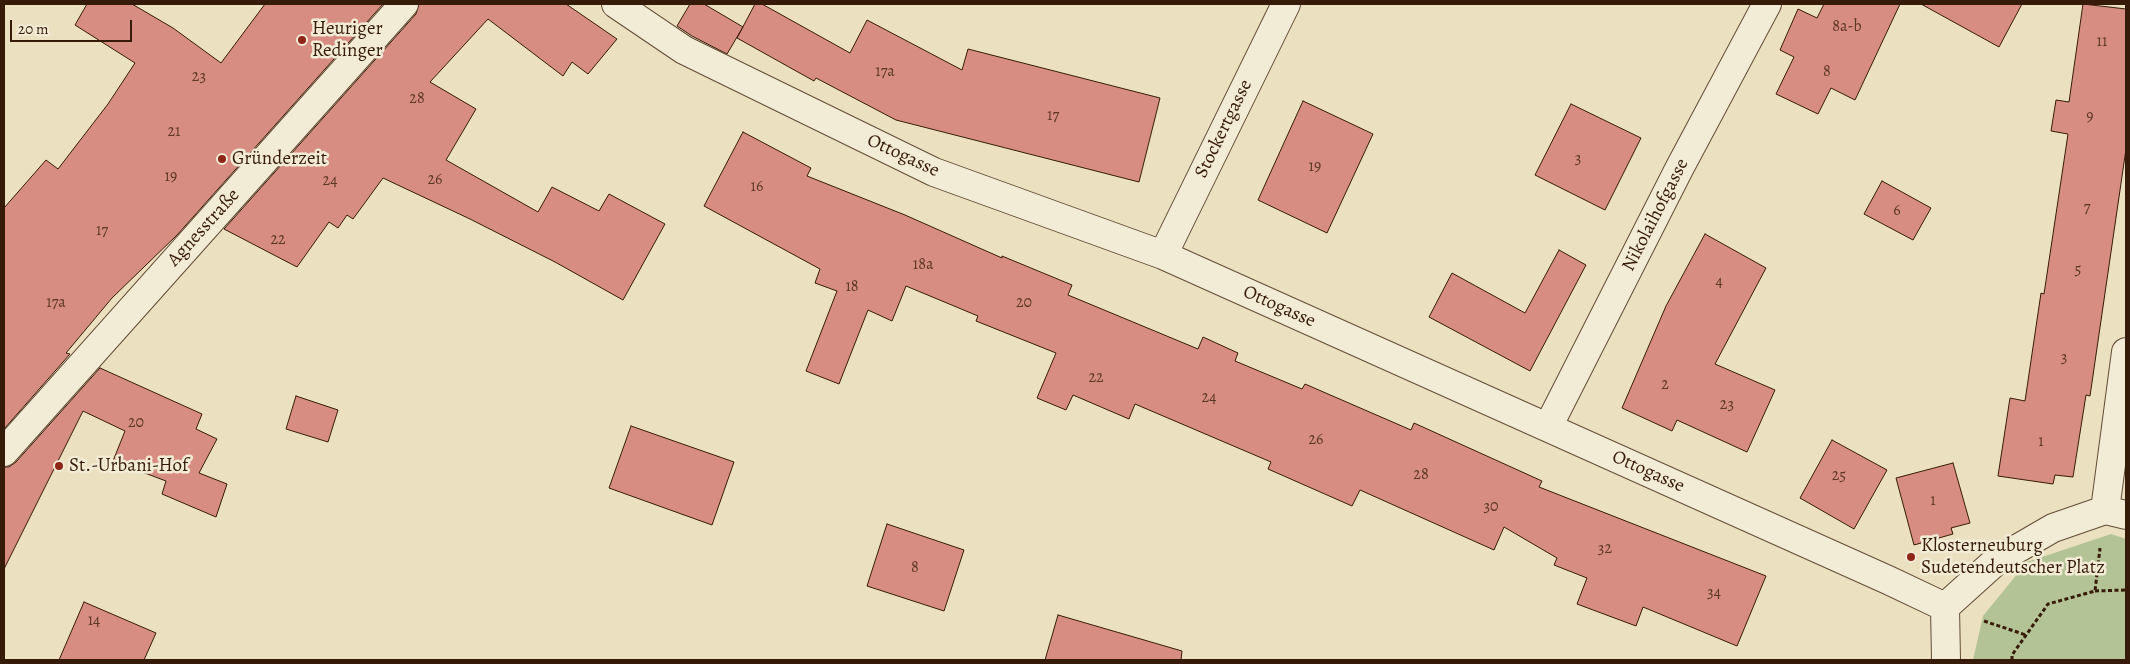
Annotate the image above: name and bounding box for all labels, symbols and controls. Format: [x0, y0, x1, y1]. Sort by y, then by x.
scale bar [12, 10, 135, 42]
house number: 8a-b [1832, 17, 1862, 37]
place label: Heuriger Redinger [312, 18, 383, 62]
text: 20 m [18, 19, 49, 39]
house number: 11 [2097, 32, 2107, 52]
marker: Heuriger Redinger [296, 34, 308, 46]
house number: 17a [875, 62, 895, 82]
house number: 8 [1823, 62, 1831, 82]
house number: 23 [192, 67, 206, 87]
street label: Stockertgasse [1190, 76, 1258, 182]
house number: 28 [409, 89, 425, 109]
house number: 17 [1047, 106, 1059, 126]
house number: 9 [2086, 107, 2094, 127]
house number: 21 [167, 122, 181, 142]
street label: Ottogasse [863, 129, 943, 183]
place label: Gründerzeit [232, 148, 327, 170]
house number: 3 [1575, 149, 1581, 169]
marker: Gründerzeit [216, 153, 228, 165]
street label: Nikolaihofgasse [1618, 155, 1694, 275]
house number: 19 [1309, 157, 1321, 177]
house number: 19 [165, 167, 177, 187]
house number: 26 [428, 170, 442, 190]
house number: 24 [323, 171, 337, 191]
house number: 16 [751, 177, 763, 197]
street label: Agnesstraße [163, 184, 245, 272]
house number: 7 [2084, 198, 2090, 218]
house number: 6 [1893, 201, 1901, 221]
house number: 17 [96, 221, 108, 241]
house number: 22 [270, 230, 286, 250]
house number: 18a [913, 255, 933, 275]
house number: 5 [2075, 260, 2081, 280]
house number: 4 [1715, 272, 1723, 292]
house number: 18 [845, 277, 859, 297]
street label: Ottogasse [1239, 281, 1319, 333]
house number: 17a [46, 293, 66, 313]
house number: 20 [1016, 293, 1032, 313]
house number: 3 [2061, 348, 2067, 368]
house number: 22 [1088, 368, 1104, 388]
house number: 2 [1661, 375, 1669, 395]
house number: 24 [1202, 388, 1216, 408]
house number: 23 [1720, 395, 1734, 415]
house number: 20 [128, 413, 144, 433]
house number: 26 [1309, 430, 1323, 450]
house number: 1 [2038, 432, 2044, 452]
street label: Ottogasse [1608, 446, 1688, 498]
place label: St.-Urbani-Hof [69, 455, 188, 477]
marker: St.-Urbani-Hof [53, 460, 65, 472]
house number: 28 [1413, 465, 1429, 485]
house number: 25 [1832, 466, 1846, 486]
house number: 1 [1930, 491, 1936, 511]
house number: 30 [1483, 497, 1499, 517]
place label: Klosterneuburg Sudetendeutscher Platz [1921, 535, 2105, 579]
house number: 32 [1598, 539, 1612, 559]
marker: Klosterneuburg Sudetendeutscher Platz [1905, 551, 1917, 563]
house number: 8 [911, 558, 919, 578]
house number: 34 [1707, 583, 1721, 603]
house number: 14 [88, 611, 100, 631]

